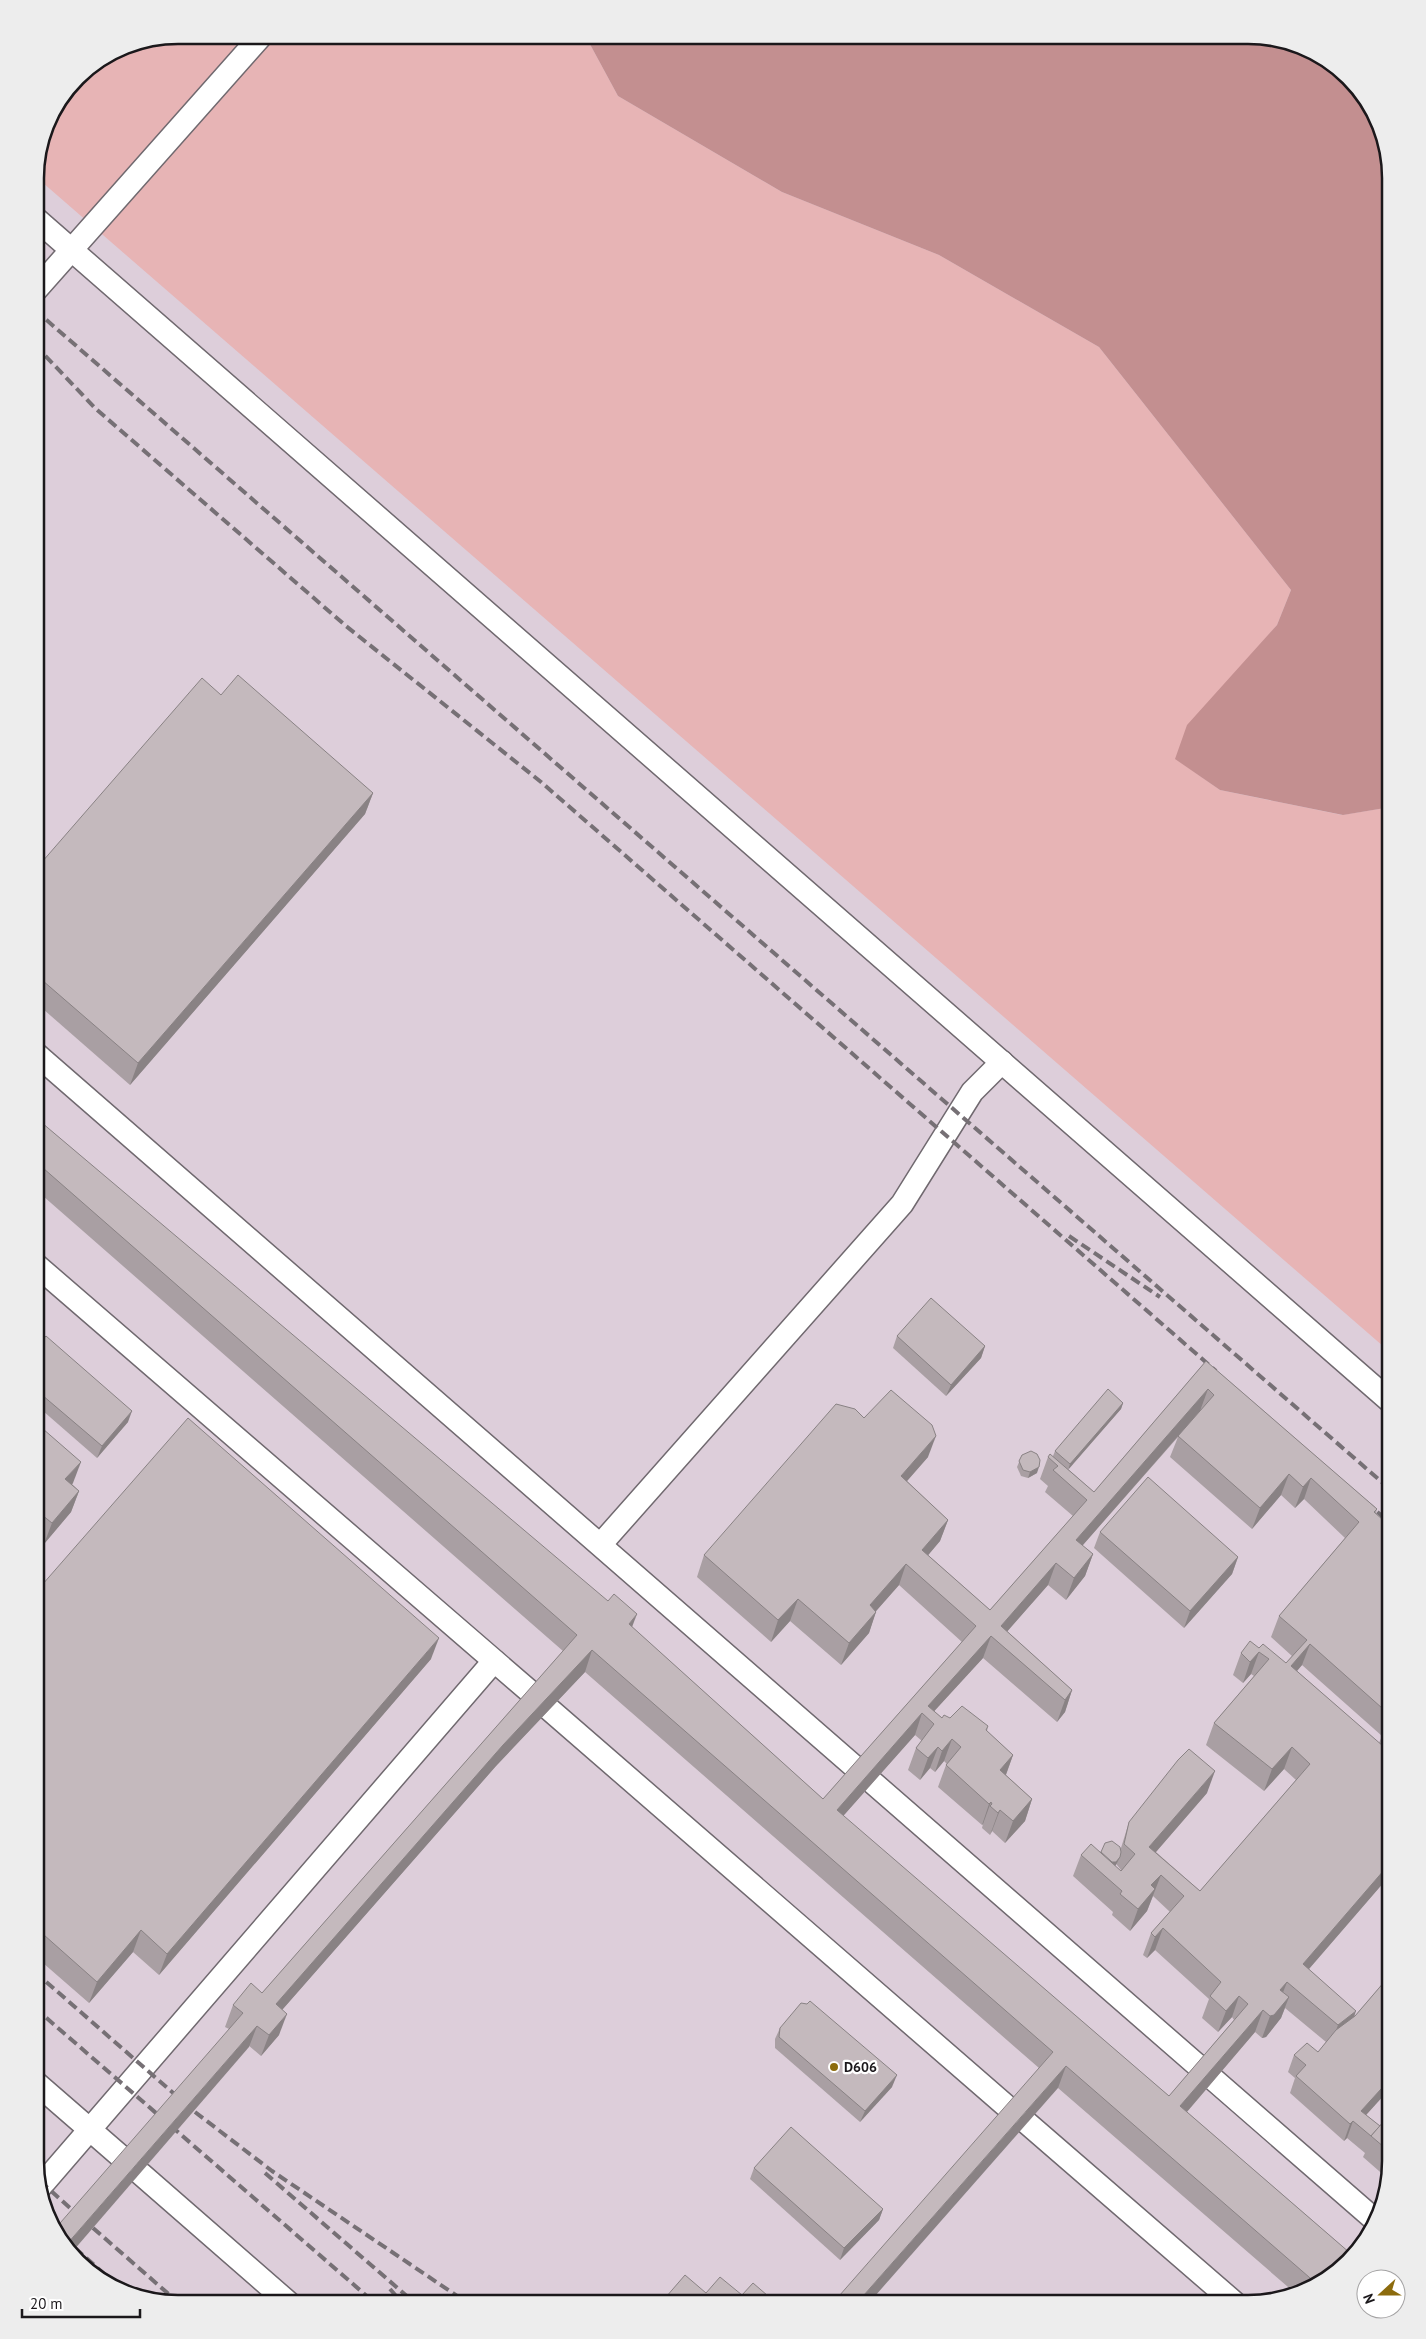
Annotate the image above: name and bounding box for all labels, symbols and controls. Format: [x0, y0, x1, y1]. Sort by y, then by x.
place label: D606 [844, 2058, 877, 2076]
marker: D606 [828, 2061, 840, 2073]
north arrow [1356, 2269, 1406, 2319]
scale bar [22, 2286, 140, 2318]
text: N [1359, 2291, 1379, 2306]
text: 20 m [30, 2294, 63, 2313]

